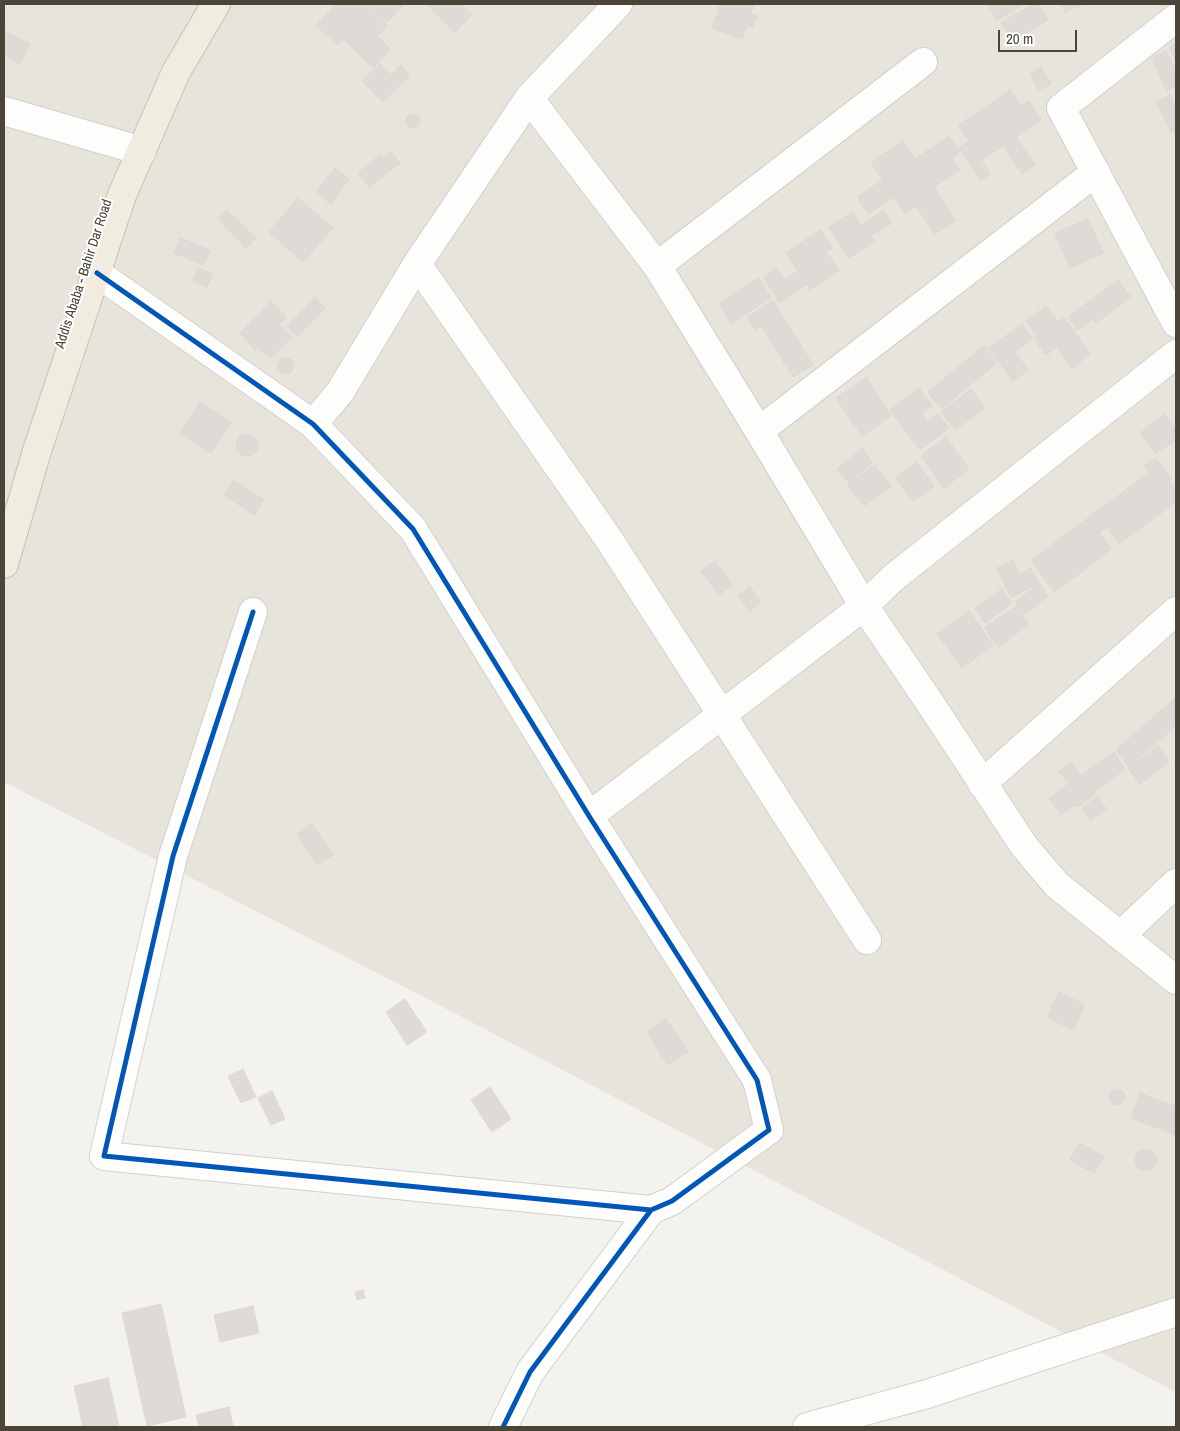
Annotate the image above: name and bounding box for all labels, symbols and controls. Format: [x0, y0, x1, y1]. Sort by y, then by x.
scale bar [1000, 20, 1079, 52]
text: 20 m [1006, 28, 1033, 49]
street label: Addis Ababa - Bahir Dar Road [52, 197, 116, 351]

